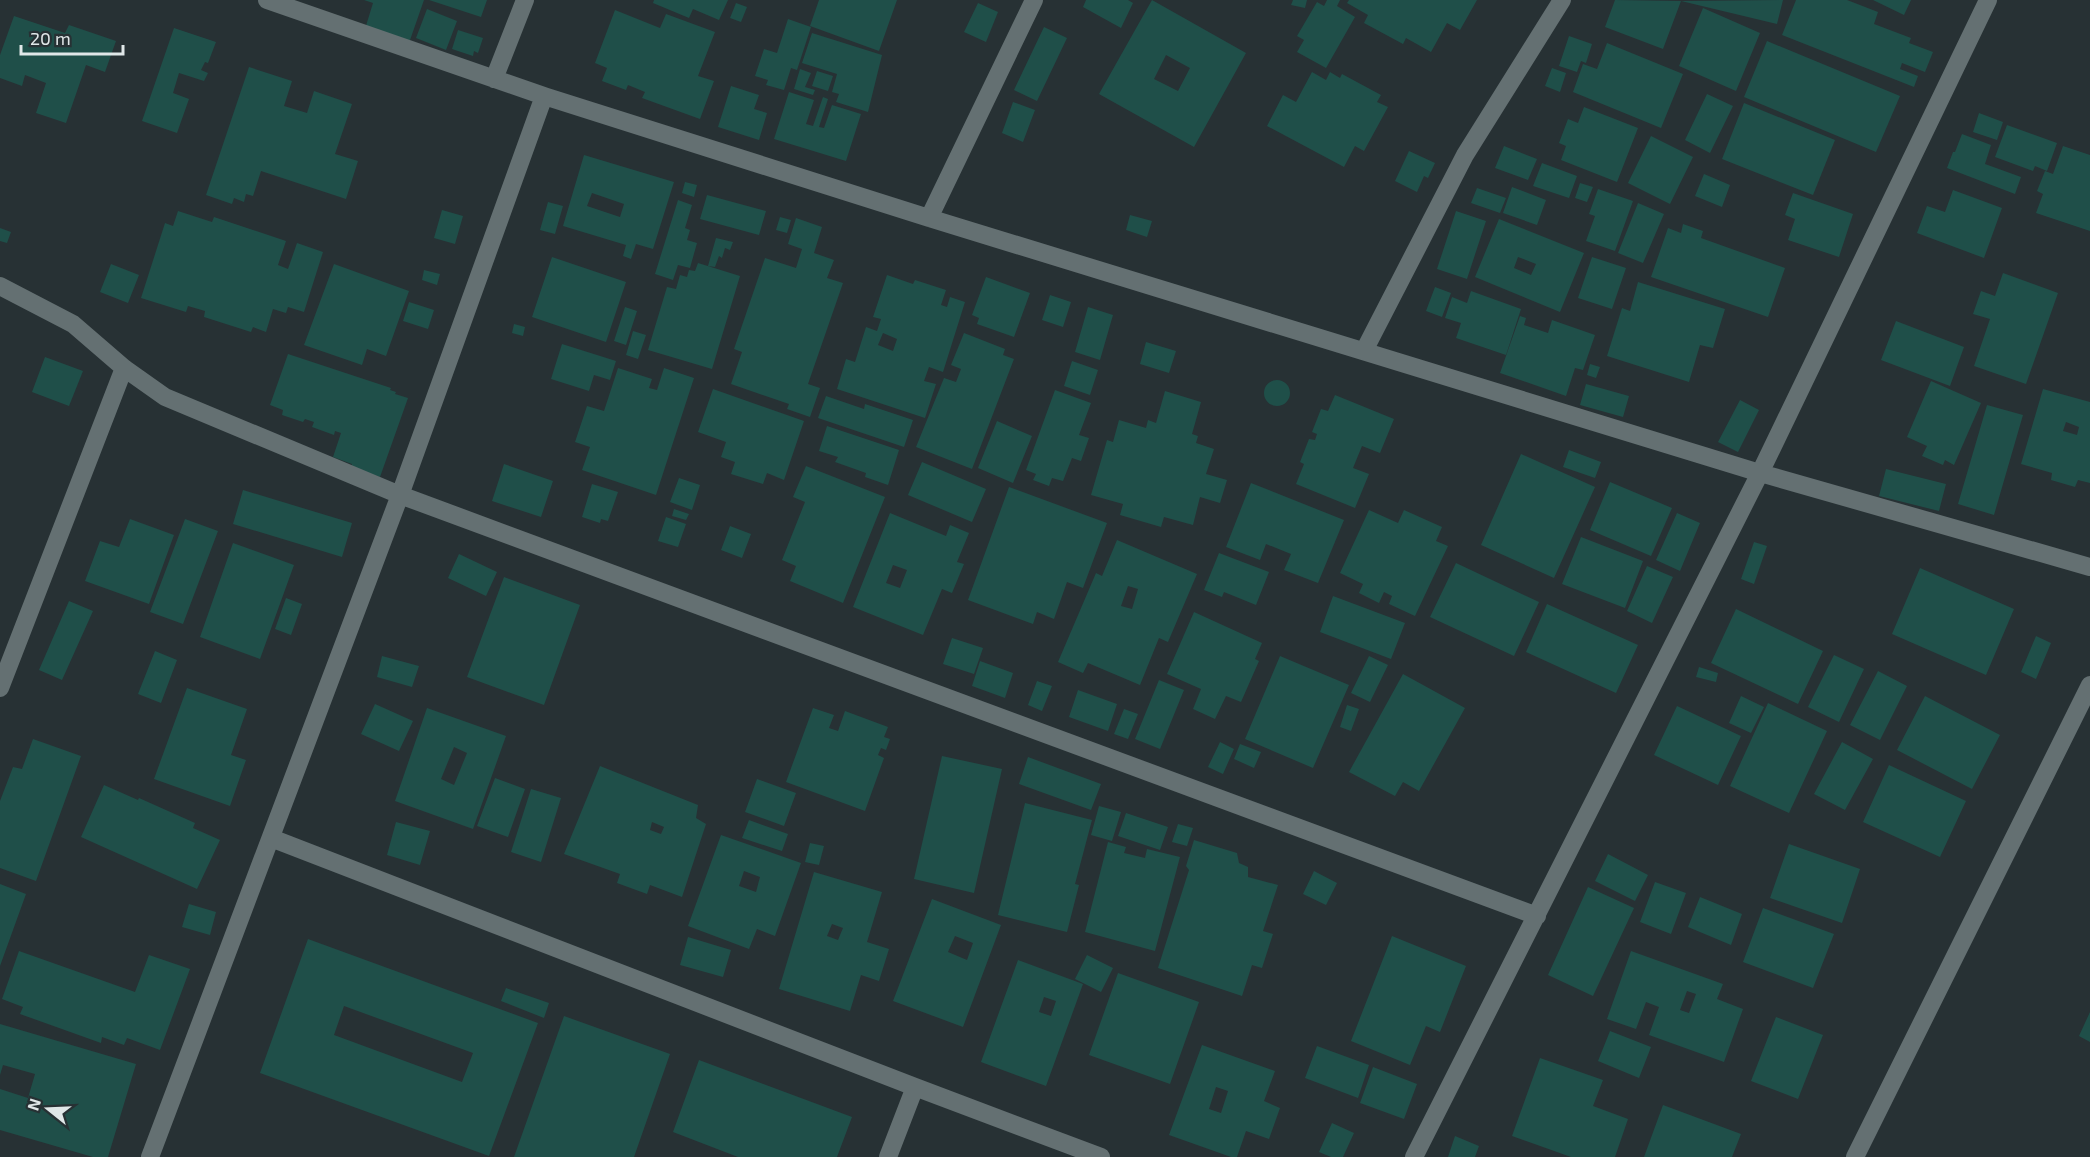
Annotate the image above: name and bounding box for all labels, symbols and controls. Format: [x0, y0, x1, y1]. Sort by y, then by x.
scale bar [21, 18, 123, 56]
text: 20 m [30, 27, 71, 49]
north arrow [18, 1079, 78, 1139]
text: N [22, 1096, 44, 1113]

